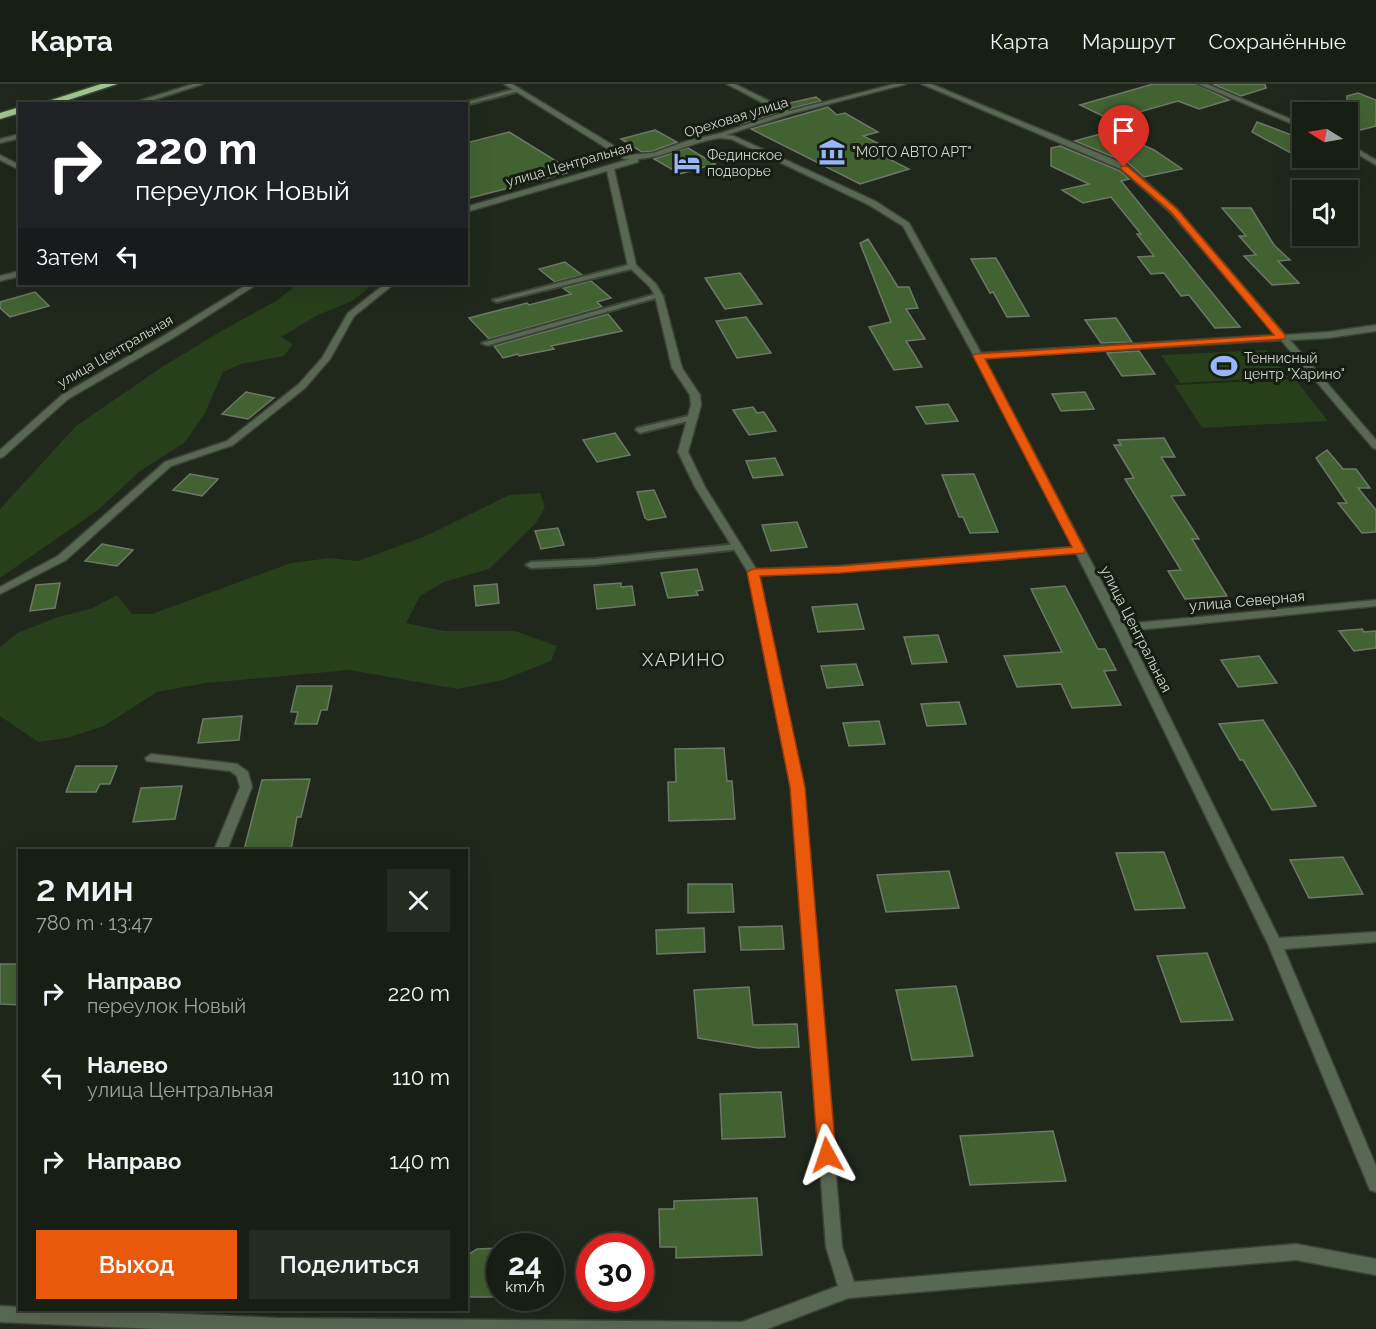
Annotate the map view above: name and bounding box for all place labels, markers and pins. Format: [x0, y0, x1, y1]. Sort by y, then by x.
pin [1098, 105, 1149, 167]
museum icon: "МОТО АВТО АРТ" [817, 137, 847, 167]
place label: "МОТО АВТО АРТ" [852, 144, 972, 160]
place label: Фединское подворье [707, 147, 782, 179]
hotel icon: Фединское подворье [672, 148, 702, 178]
place label: Теннисный центр "Харино" [1244, 350, 1345, 382]
sports icon: Теннисный центр "Харино" [1209, 351, 1239, 381]

